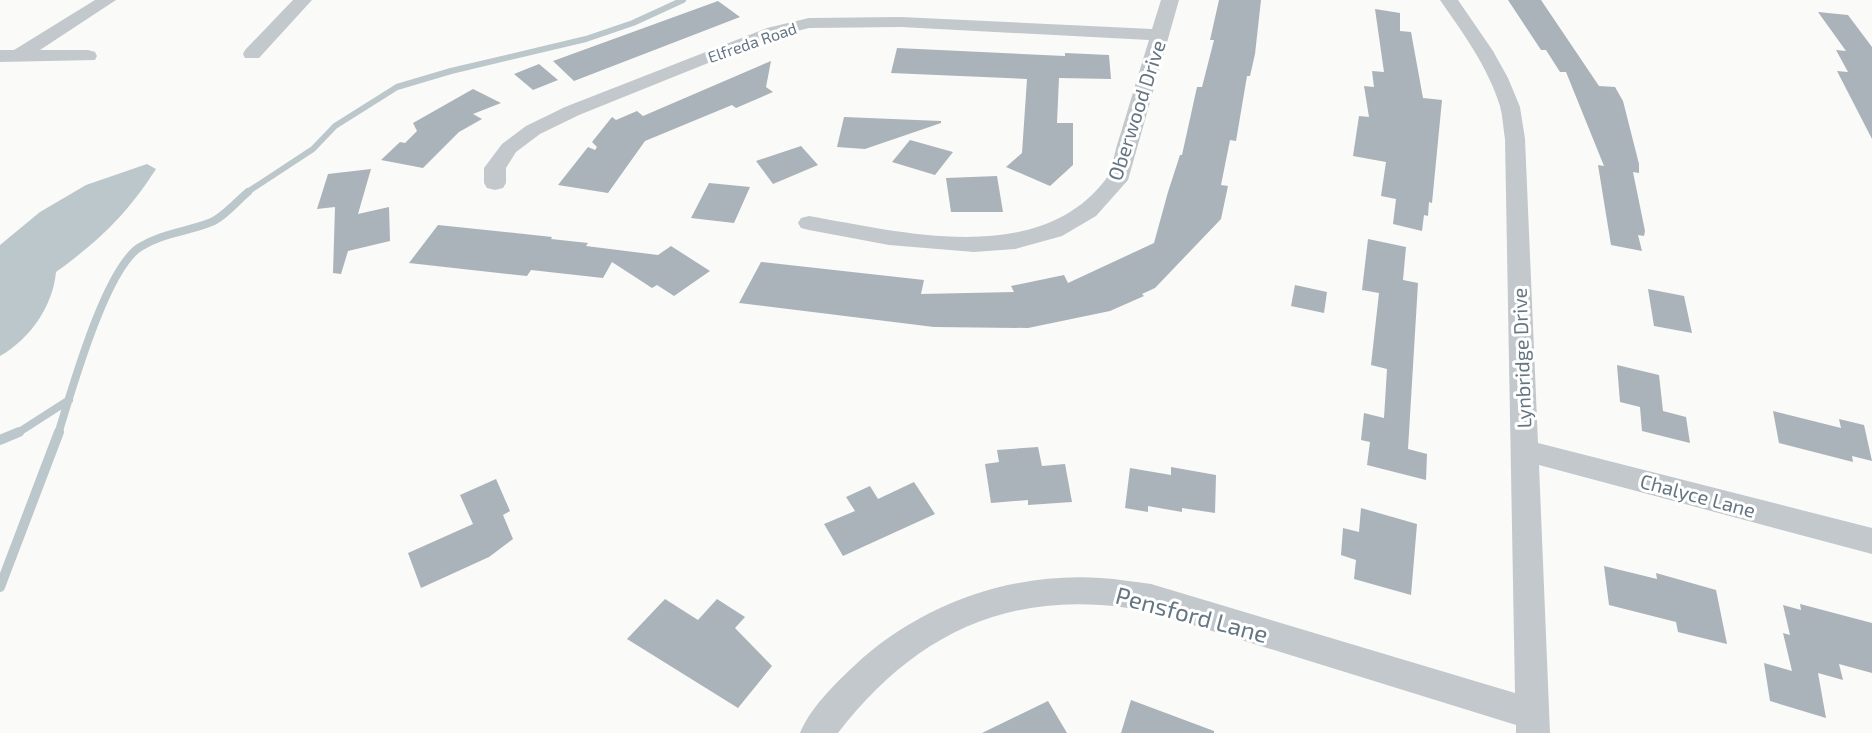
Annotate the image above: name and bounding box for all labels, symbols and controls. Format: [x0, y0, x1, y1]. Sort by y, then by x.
street label: Elfreda Road [705, 18, 799, 66]
street label: Oberwood Drive [1102, 37, 1170, 183]
street label: Lynbridge Drive [1507, 287, 1535, 429]
street label: Chalyce Lane [1638, 468, 1758, 522]
street label: Pensford Lane [1113, 580, 1271, 648]

